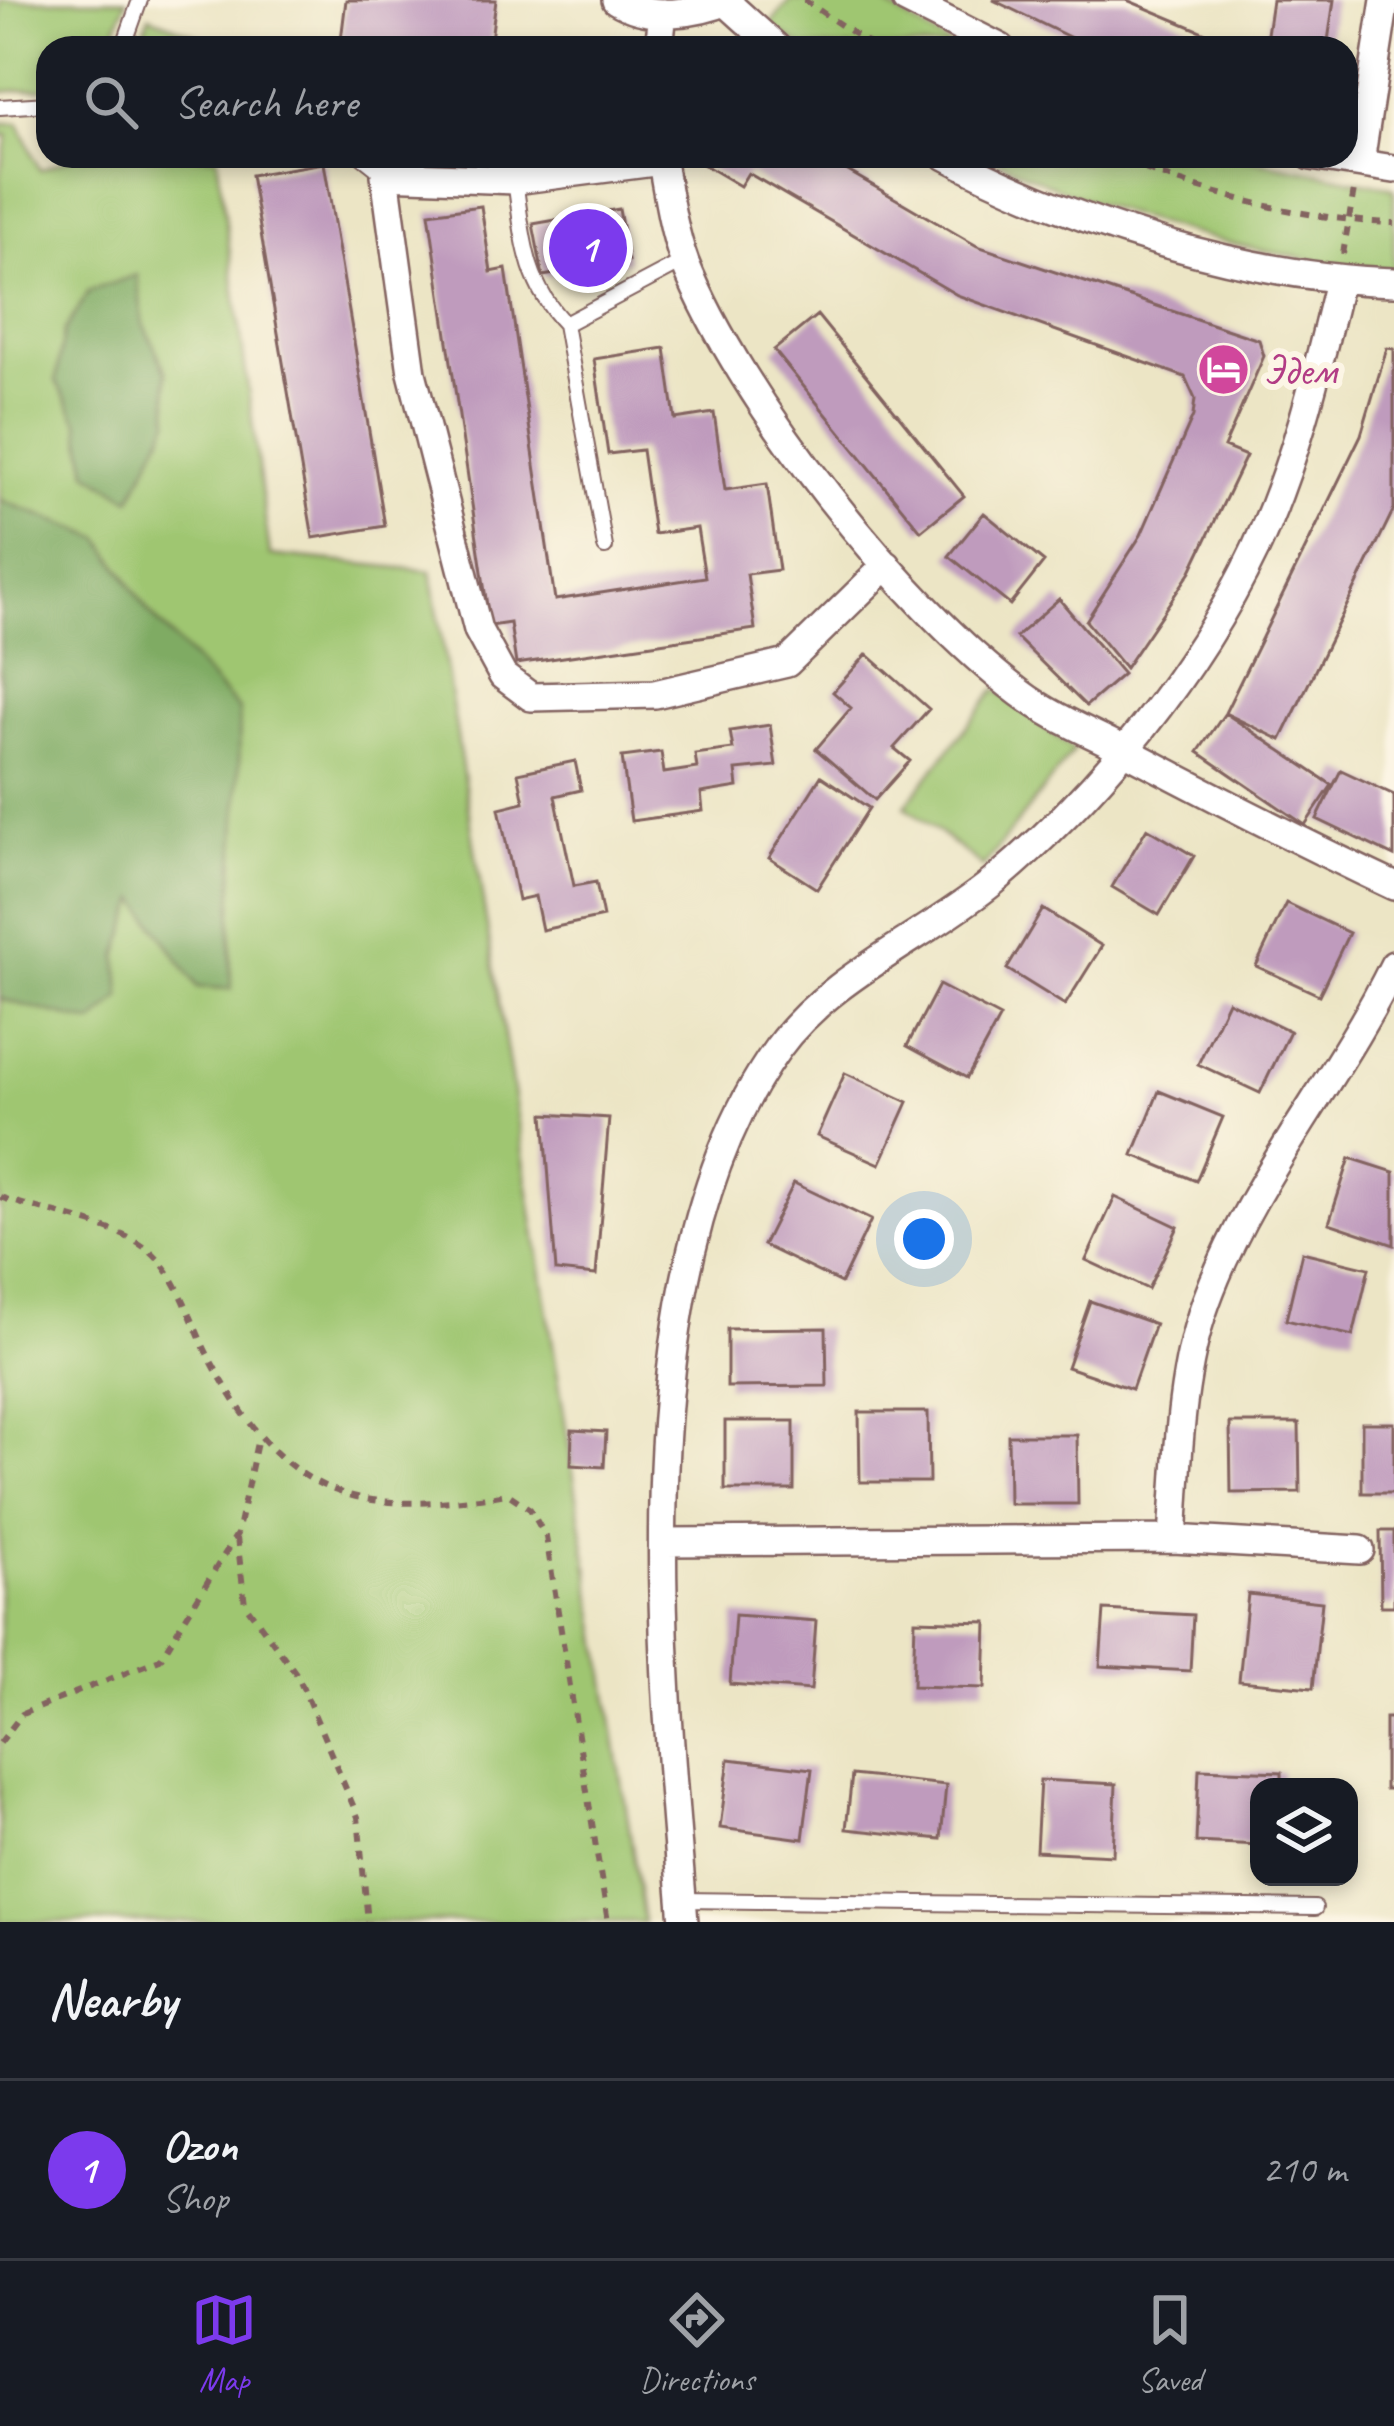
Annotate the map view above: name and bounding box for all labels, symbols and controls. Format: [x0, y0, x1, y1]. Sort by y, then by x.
search box [36, 36, 1358, 168]
icon: search [78, 69, 144, 135]
text: Search here [174, 74, 357, 131]
pin: 1 [549, 203, 627, 293]
hotel icon: Эдем [1196, 341, 1252, 397]
place label: Эдем [1263, 344, 1340, 397]
your location [894, 1209, 954, 1269]
map controls [1250, 1778, 1358, 1886]
button: layers [1250, 1778, 1358, 1886]
text: Nearby [48, 1968, 176, 2032]
text: Ozon [162, 2117, 237, 2174]
text: 1 [78, 2145, 96, 2194]
text: 210 m [1262, 2145, 1346, 2194]
text: Shop [162, 2174, 228, 2223]
tab: Map [191, 2287, 257, 2401]
tab: Directions [640, 2287, 754, 2401]
tab: Saved [1137, 2287, 1203, 2401]

